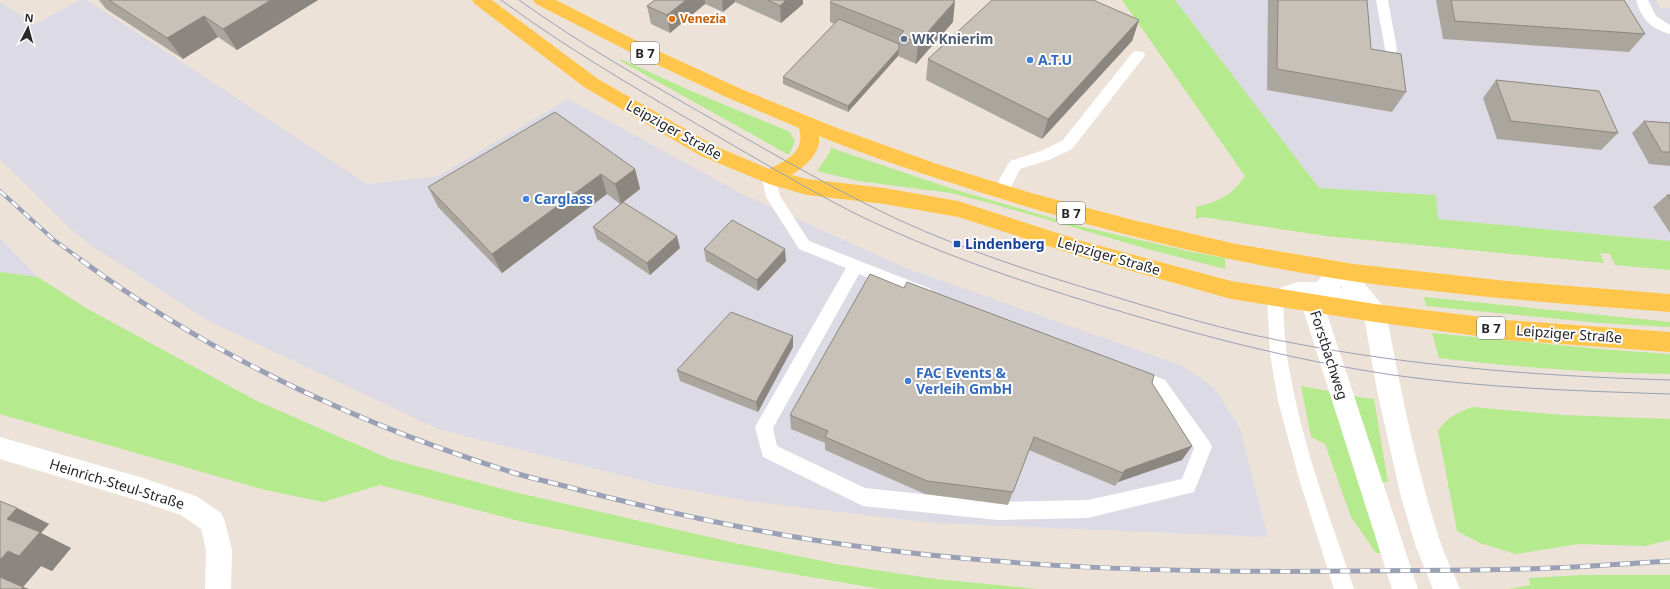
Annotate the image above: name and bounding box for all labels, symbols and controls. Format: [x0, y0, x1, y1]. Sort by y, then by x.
north arrow [8, 8, 48, 48]
text: N [24, 10, 34, 25]
place label: Venezia [680, 10, 726, 27]
marker: Venezia [667, 14, 677, 24]
place label: WK Knierim [912, 29, 994, 48]
marker: WK Knierim [899, 34, 909, 44]
road number: B 7 [631, 42, 659, 64]
place label: A.T.U [1038, 50, 1072, 69]
marker: A.T.U [1025, 55, 1035, 65]
street label: Leipziger Straße [623, 95, 725, 164]
place label: Carglass [534, 189, 593, 208]
marker: Carglass [521, 194, 531, 204]
road number: B 7 [1057, 202, 1085, 224]
street label: Leipziger Straße [1055, 232, 1163, 279]
place label: Lindenberg [965, 234, 1045, 253]
marker: Lindenberg [952, 239, 962, 249]
street label: Forstbachweg [1306, 308, 1353, 402]
road number: B 7 [1477, 317, 1505, 339]
street label: Leipziger Straße [1515, 320, 1623, 347]
place label: FAC Events & Verleih GmbH [916, 363, 1012, 398]
marker: FAC Events & Verleih GmbH [903, 376, 913, 386]
street label: Heinrich-Steul-Straße [47, 454, 187, 513]

